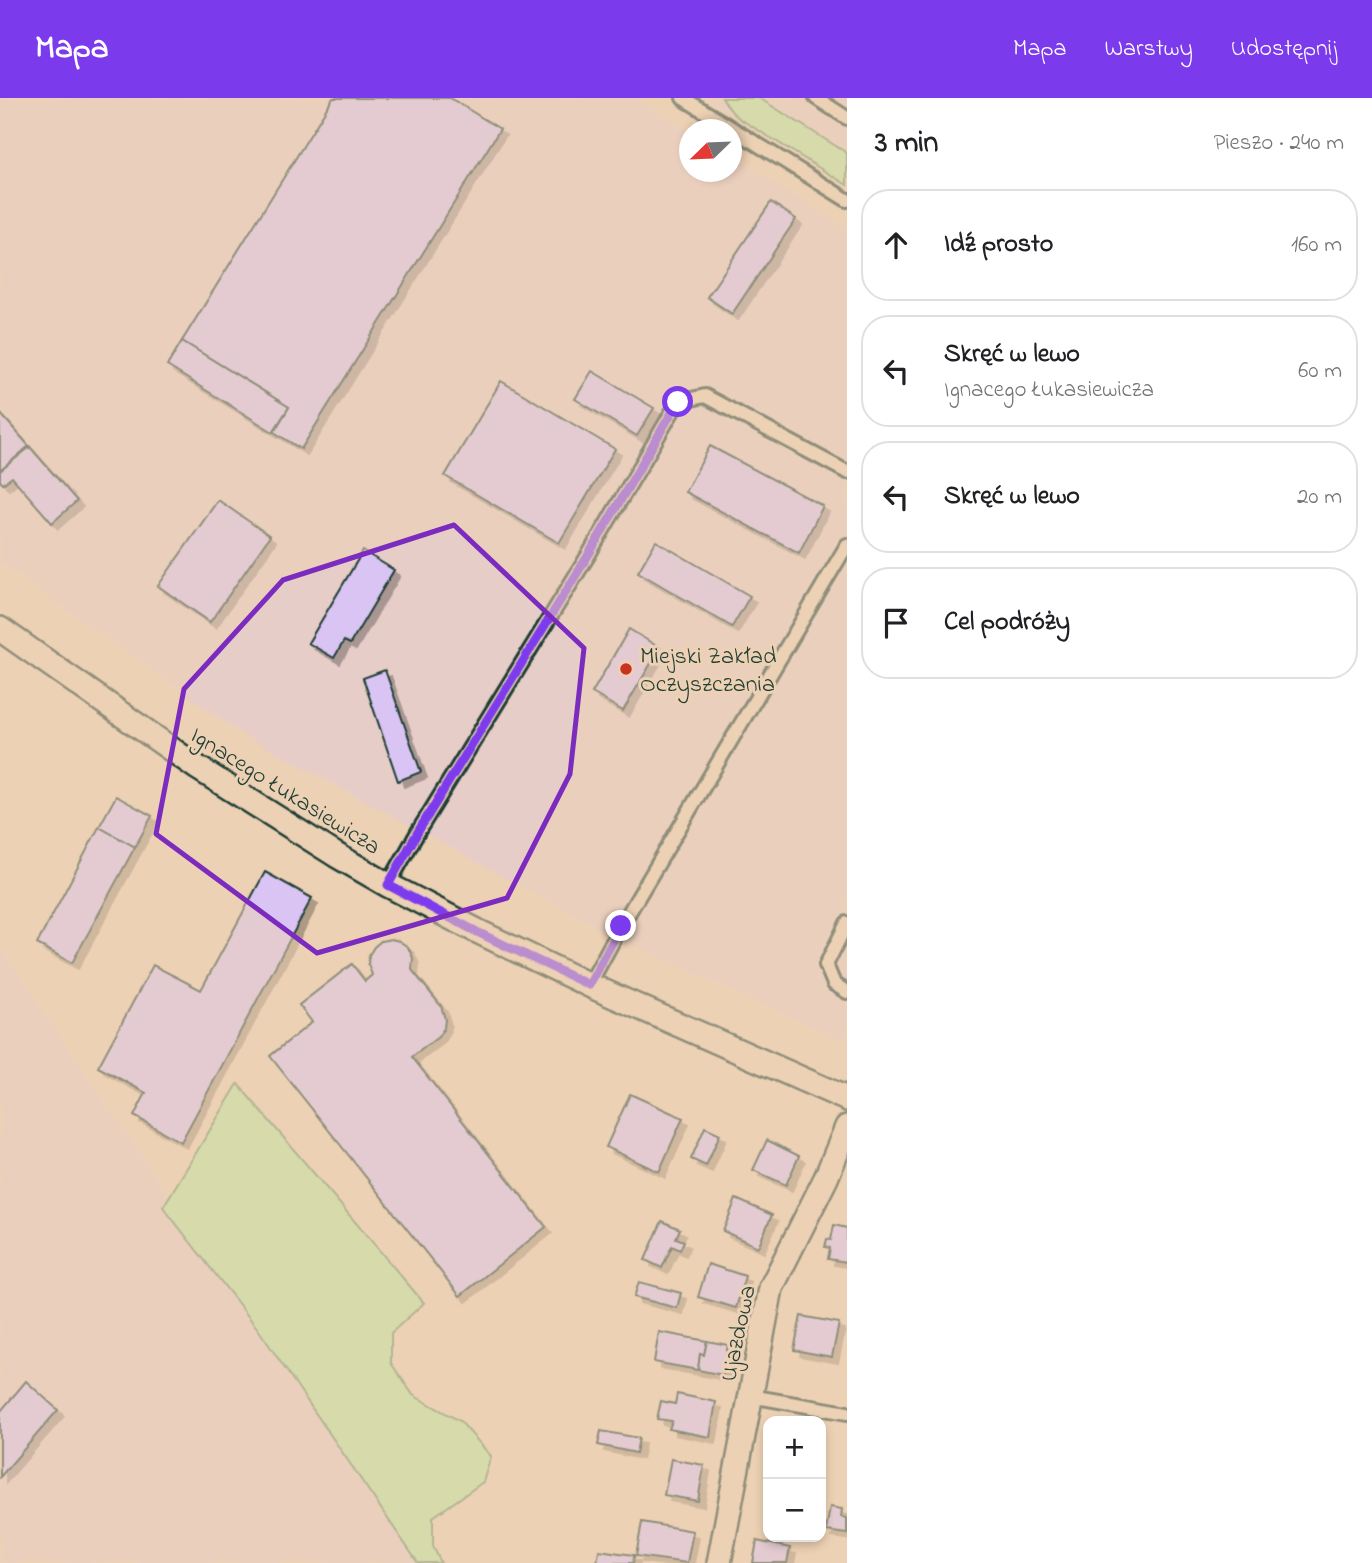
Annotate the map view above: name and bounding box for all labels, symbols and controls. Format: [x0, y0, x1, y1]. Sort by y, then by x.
text: Mapa [35, 25, 109, 73]
text: Mapa [1013, 32, 1066, 67]
text: Warstwy [1104, 32, 1193, 67]
text: Udostępnij [1231, 32, 1337, 67]
north arrow [679, 119, 742, 182]
text: 3 min [875, 122, 938, 166]
text: Pieszo · 240 m [1213, 127, 1344, 160]
icon: ahead [877, 226, 915, 264]
text: Idź prosto [944, 226, 1053, 264]
text: 160 m [1291, 229, 1342, 262]
text: Skręć w lewo [944, 336, 1080, 374]
icon: left [877, 352, 915, 390]
text: 60 m [1298, 355, 1342, 388]
text: Ignacego Łukasiewicza [944, 374, 1154, 407]
route start [662, 386, 693, 417]
icon: left [877, 478, 915, 516]
text: Skręć w lewo [944, 478, 1080, 516]
text: 20 m [1297, 481, 1342, 514]
icon: arrive [877, 604, 915, 642]
text: Cel podróży [944, 604, 1070, 642]
place label: Miejski Zakład Oczyszczania [640, 640, 777, 704]
marker: Miejski Zakład Oczyszczania [618, 661, 634, 677]
street label: Ignacego Łukasiewicza [183, 719, 387, 865]
route end [605, 910, 636, 941]
street label: Ujazdowa [712, 1282, 767, 1385]
map controls [763, 1416, 826, 1542]
button: + [763, 1416, 826, 1479]
button: − [763, 1479, 826, 1542]

